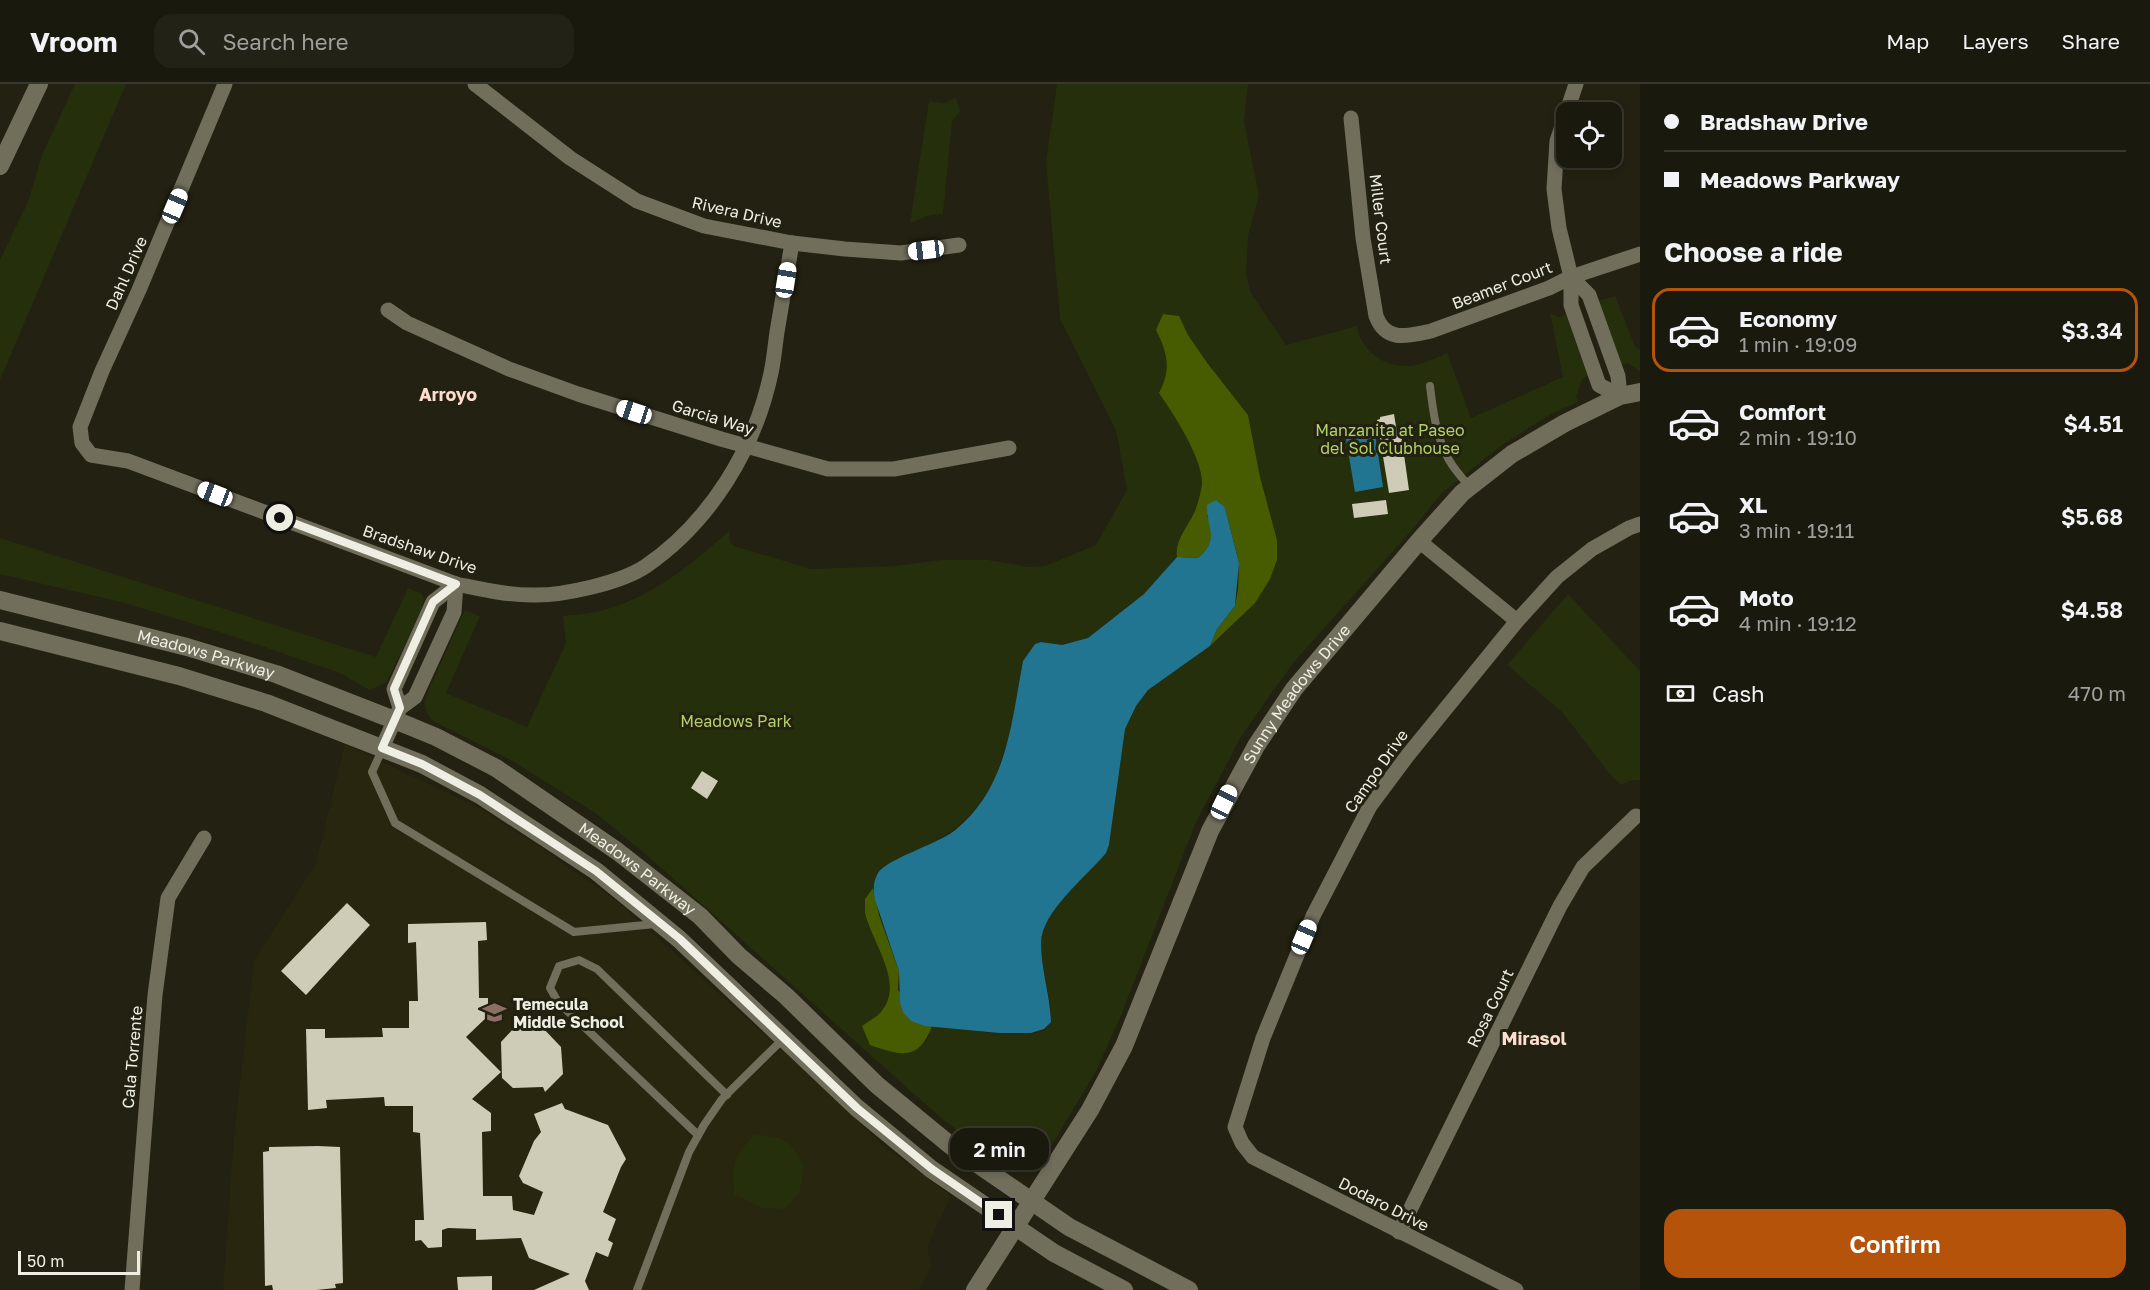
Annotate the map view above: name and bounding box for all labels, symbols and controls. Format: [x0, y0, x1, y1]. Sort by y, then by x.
search box [154, 14, 574, 68]
text: Vroom [30, 25, 118, 58]
icon: search [175, 25, 208, 58]
text: Search here [223, 28, 349, 55]
text: Map [1886, 28, 1929, 54]
text: Layers [1962, 28, 2029, 54]
text: Share [2062, 28, 2120, 54]
map controls [1556, 102, 1622, 168]
button: locate [1556, 102, 1622, 168]
text: Bradshaw Drive [1700, 108, 1868, 135]
text: Meadows Parkway [1700, 166, 1900, 193]
street label: Miller Court [1366, 173, 1396, 265]
car [160, 186, 190, 226]
street label: Rivera Drive [690, 192, 784, 232]
street label: Dahl Drive [101, 233, 151, 313]
text: Choose a ride [1664, 236, 1843, 268]
car [907, 239, 945, 261]
street label: Beamer Court [1449, 257, 1555, 313]
car [774, 261, 798, 299]
icon: car [1667, 303, 1721, 357]
text: Economy [1739, 305, 1837, 332]
text: $3.34 [2061, 317, 2123, 344]
text: 1 min · 19:09 [1739, 332, 1857, 356]
district label: Arroyo [419, 383, 477, 405]
street label: Garcia Way [670, 395, 757, 439]
icon: car [1667, 396, 1721, 450]
car [614, 398, 654, 426]
text: Comfort [1739, 398, 1826, 425]
text: $4.51 [2064, 410, 2123, 437]
park label: Manzanita at Paseo del Sol Clubhouse [1315, 420, 1465, 458]
text: 2 min · 19:10 [1739, 425, 1857, 449]
car [195, 479, 235, 509]
icon: car [1667, 489, 1721, 543]
text: XL [1739, 491, 1767, 518]
text: $5.68 [2061, 503, 2123, 530]
route start [266, 504, 293, 531]
text: 3 min · 19:11 [1739, 518, 1854, 542]
street label: Bradshaw Drive [360, 520, 480, 578]
icon: car [1667, 582, 1721, 636]
text: Moto [1739, 584, 1794, 611]
text: $4.58 [2061, 596, 2123, 623]
text: 4 min · 19:12 [1739, 611, 1857, 635]
street label: Sunny Meadows Drive [1238, 620, 1354, 767]
street label: Meadows Parkway [135, 625, 277, 683]
icon: cash [1664, 677, 1697, 710]
text: Cash [1712, 680, 1765, 707]
text: 470 m [2068, 681, 2126, 705]
park label: Meadows Park [680, 711, 792, 731]
street label: Campo Drive [1340, 725, 1412, 817]
car [1208, 782, 1240, 822]
street label: Meadows Parkway [575, 818, 700, 919]
car [1289, 917, 1319, 957]
street label: Rosa Court [1462, 965, 1518, 1051]
place label: Temecula Middle School [513, 994, 625, 1032]
school or university icon: Temecula Middle School [482, 1000, 508, 1026]
street label: Cala Torrente [118, 1005, 146, 1109]
district label: Mirasol [1501, 1027, 1567, 1049]
callout: 2 min [950, 1128, 1048, 1170]
text: 2 min [974, 1137, 1026, 1161]
street label: Dodaro Drive [1335, 1173, 1433, 1235]
route end [985, 1201, 1012, 1228]
button: Confirm [1664, 1209, 2126, 1278]
scale bar [18, 1248, 140, 1276]
text: 50 m [27, 1251, 64, 1271]

